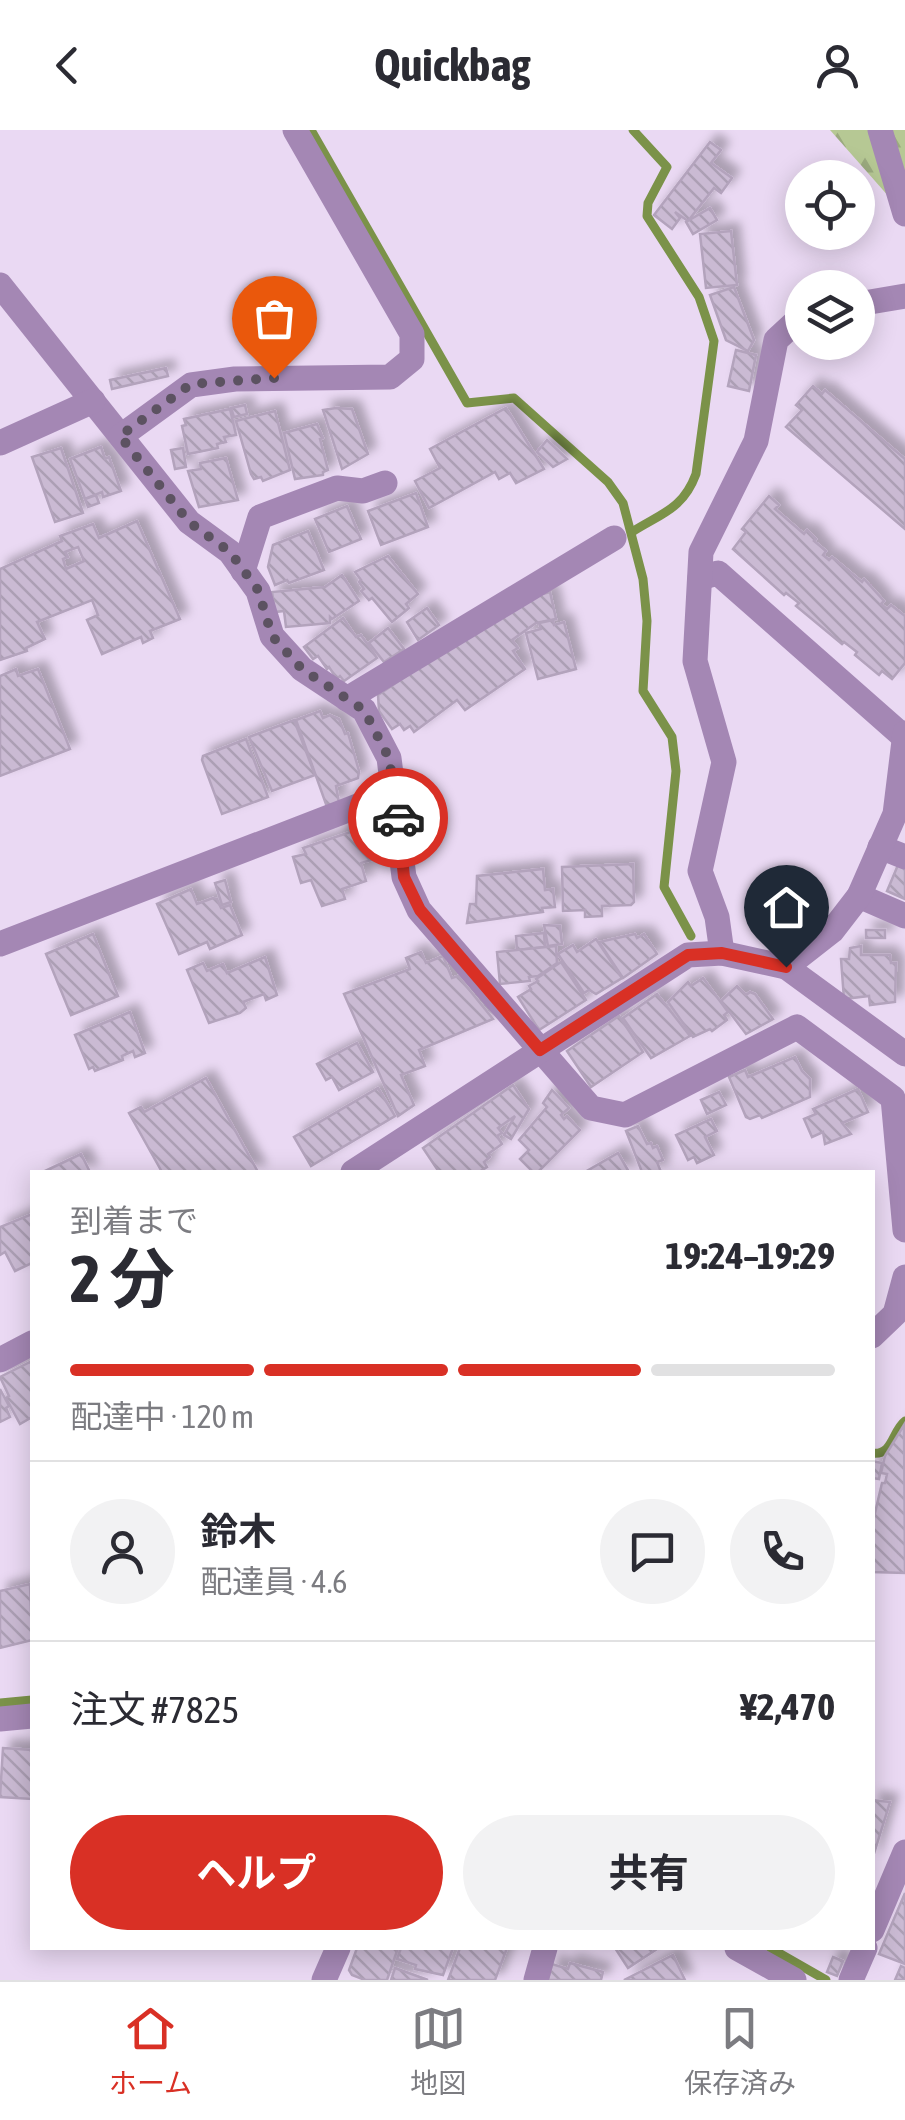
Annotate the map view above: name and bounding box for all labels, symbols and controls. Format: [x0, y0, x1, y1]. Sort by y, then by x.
icon: back [40, 38, 95, 93]
icon: person [810, 38, 865, 93]
text: Quickbag [374, 39, 531, 91]
map controls [785, 160, 875, 360]
button: locate [785, 160, 875, 250]
button: layers [785, 270, 875, 360]
pin [232, 276, 317, 379]
icon: bag [247, 291, 302, 346]
courier [348, 768, 448, 868]
icon: car [371, 791, 426, 846]
pin [744, 865, 829, 968]
icon: home [759, 880, 814, 935]
text: 到着まで [70, 1202, 198, 1239]
text: 19:24–19:29 [665, 1234, 835, 1277]
text: 2 分 [70, 1241, 174, 1316]
text: 配達中 · 120 m [70, 1398, 254, 1435]
button: person [70, 1499, 175, 1604]
button: chat [600, 1499, 705, 1604]
button: phone [730, 1499, 835, 1604]
text: 鈴木 [200, 1510, 276, 1553]
text: 配達員 · 4.6 [200, 1563, 347, 1600]
text: ¥2,470 [740, 1685, 835, 1728]
text: 注文 #7825 [70, 1688, 239, 1731]
button: ヘルプ [70, 1815, 443, 1930]
button: 共有 [463, 1815, 835, 1930]
tab: ホーム [109, 2001, 192, 2101]
tab: 地図 [410, 2001, 466, 2101]
tab: 保存済み [684, 2001, 796, 2101]

